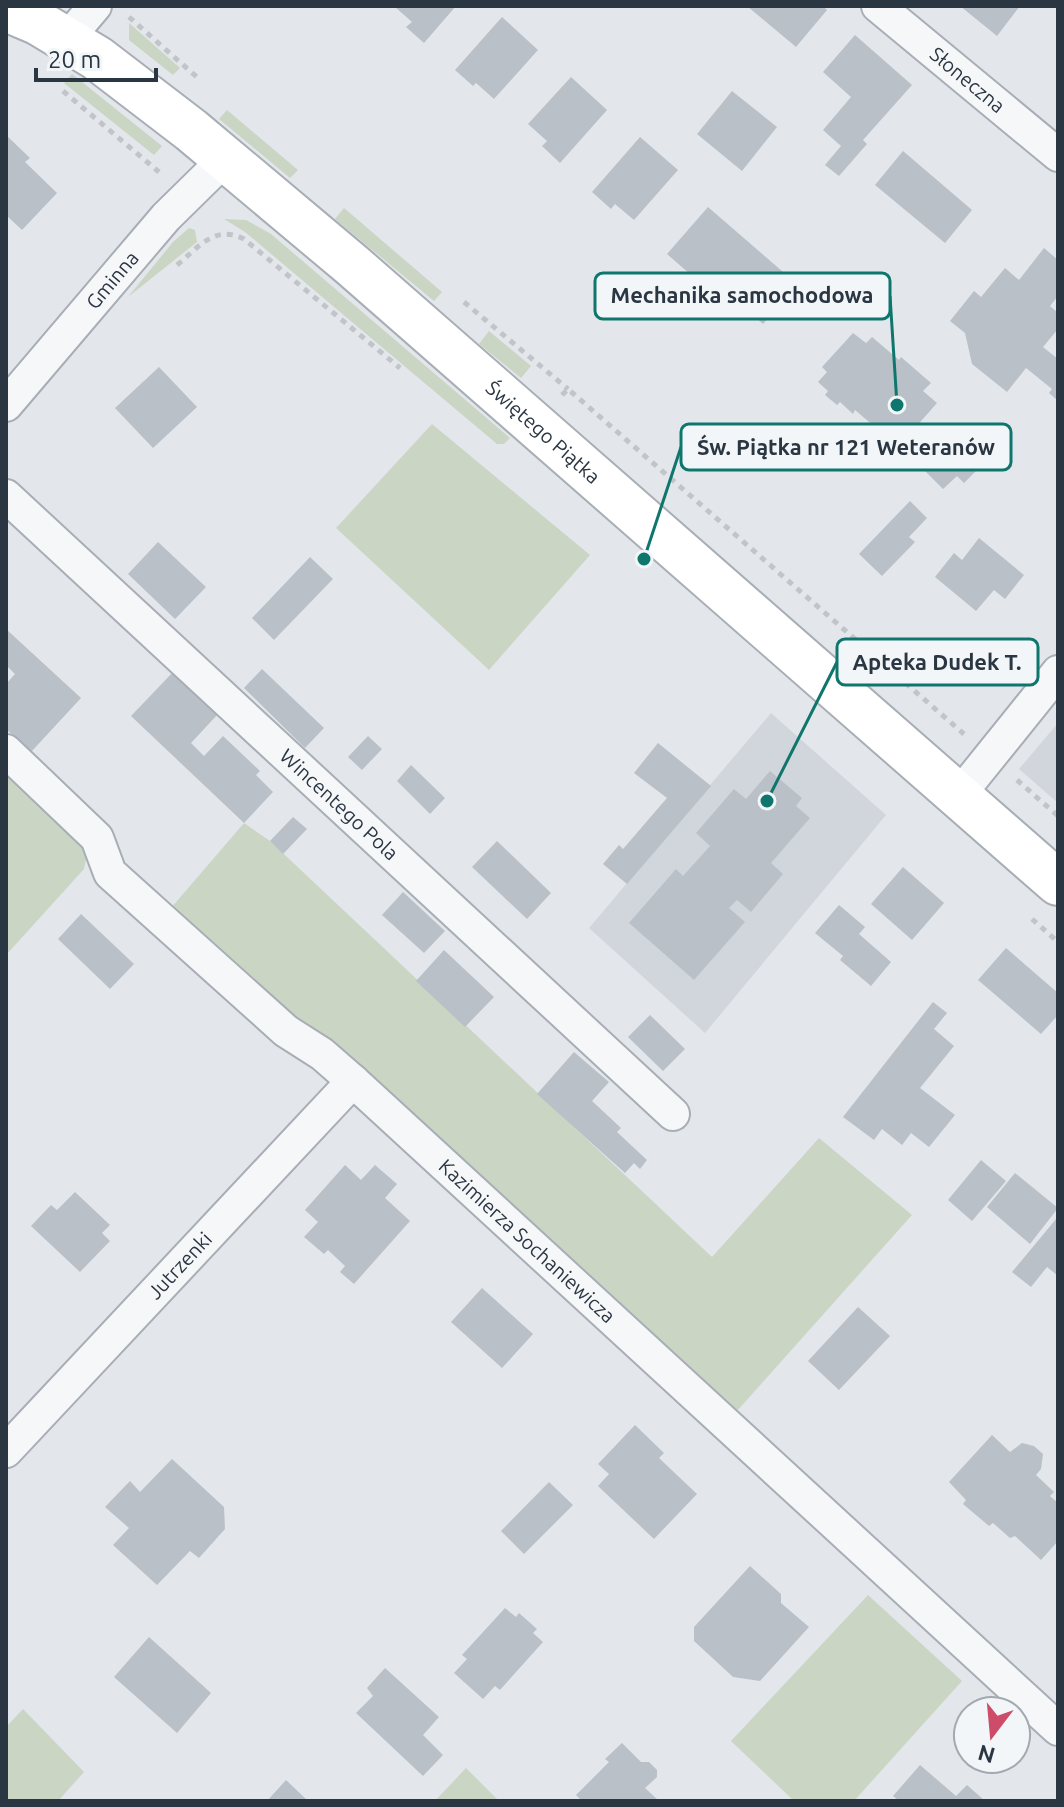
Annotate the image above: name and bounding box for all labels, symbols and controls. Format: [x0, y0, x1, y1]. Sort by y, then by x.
scale bar [36, 32, 156, 82]
street label: Słoneczna [926, 42, 1010, 117]
text: 20 m [48, 46, 101, 73]
street label: Gminna [81, 246, 143, 313]
callout: Mechanika samochodowa [595, 273, 890, 319]
text: Mechanika samochodowa [611, 282, 873, 307]
street label: Świętego Piątka [482, 376, 605, 488]
callout: Św. Piątka nr 121 Weteranów [681, 424, 1011, 470]
text: Św. Piątka nr 121 Weteranów [697, 434, 995, 460]
callout: Apteka Dudek T. [837, 639, 1038, 685]
text: Apteka Dudek T. [852, 649, 1022, 674]
street label: Wincentego Pola [276, 744, 403, 864]
street label: Kazimierza Sochaniewicza [435, 1154, 620, 1327]
street label: Jutrzenki [143, 1227, 216, 1304]
north arrow [952, 1695, 1032, 1775]
text: N [975, 1740, 998, 1769]

